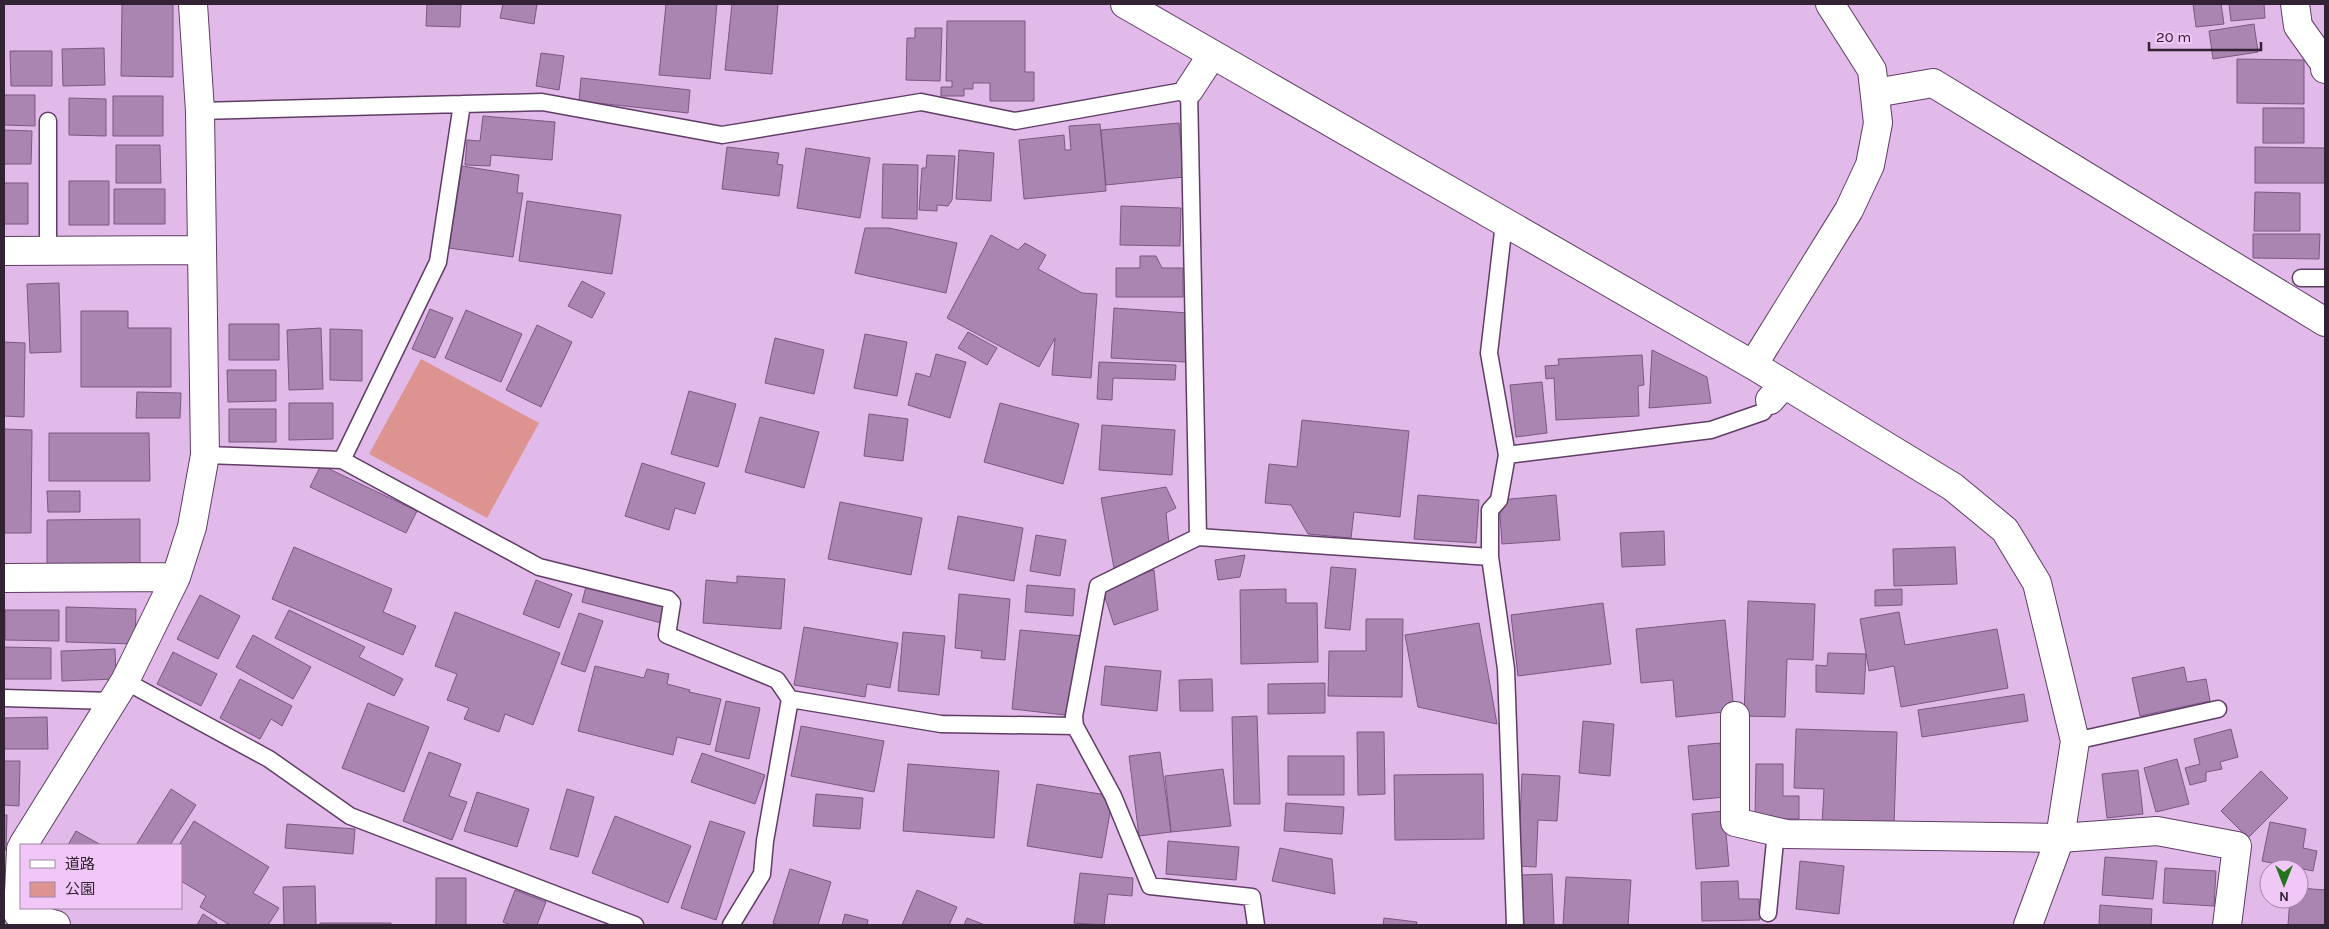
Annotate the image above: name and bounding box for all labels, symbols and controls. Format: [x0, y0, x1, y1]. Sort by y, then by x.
scale bar [2149, 20, 2262, 52]
text: 20 m [2156, 28, 2191, 46]
legend [20, 844, 182, 909]
text: 道路 [65, 855, 95, 873]
north arrow [2259, 859, 2309, 909]
text: 公園 [65, 880, 95, 898]
text: N [2279, 888, 2289, 905]

